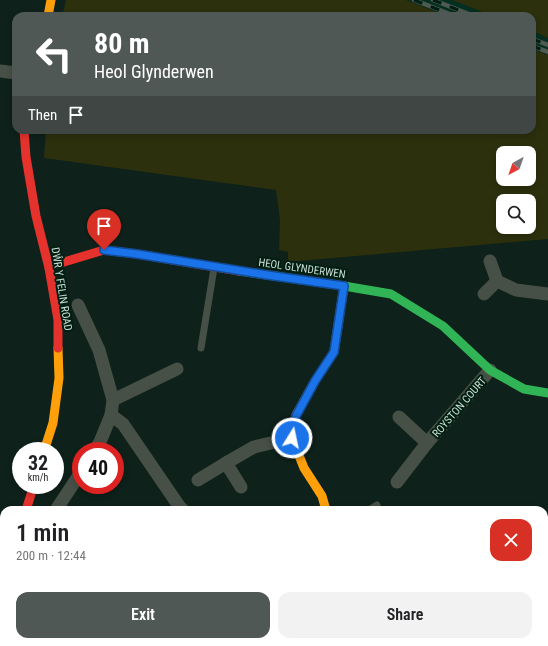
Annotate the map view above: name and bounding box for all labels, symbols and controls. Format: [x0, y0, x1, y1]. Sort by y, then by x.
text: 80 m [94, 27, 150, 60]
icon: left [28, 28, 80, 80]
text: Heol Glynderwen [94, 61, 214, 82]
icon: arrive [65, 104, 87, 126]
text: Then [28, 106, 57, 124]
north arrow [496, 146, 536, 186]
map controls [496, 146, 536, 234]
button: search [496, 194, 536, 234]
pin [87, 209, 121, 250]
icon: arrive [93, 215, 115, 237]
street label: DŴR Y FELIN ROAD [48, 246, 75, 332]
street label: HEOL GLYNDERWEN [257, 256, 346, 281]
street label: ROYSTON COURT [430, 374, 489, 440]
position arrow [271, 417, 313, 459]
speed limit sign: 40 [72, 442, 124, 494]
text: 32 [28, 451, 48, 475]
text: km/h [28, 472, 48, 483]
text: 1 min [16, 519, 69, 547]
button: close [490, 519, 532, 561]
text: 200 m · 12:44 [16, 548, 86, 563]
button: Exit [16, 592, 270, 638]
button: Share [278, 592, 532, 638]

